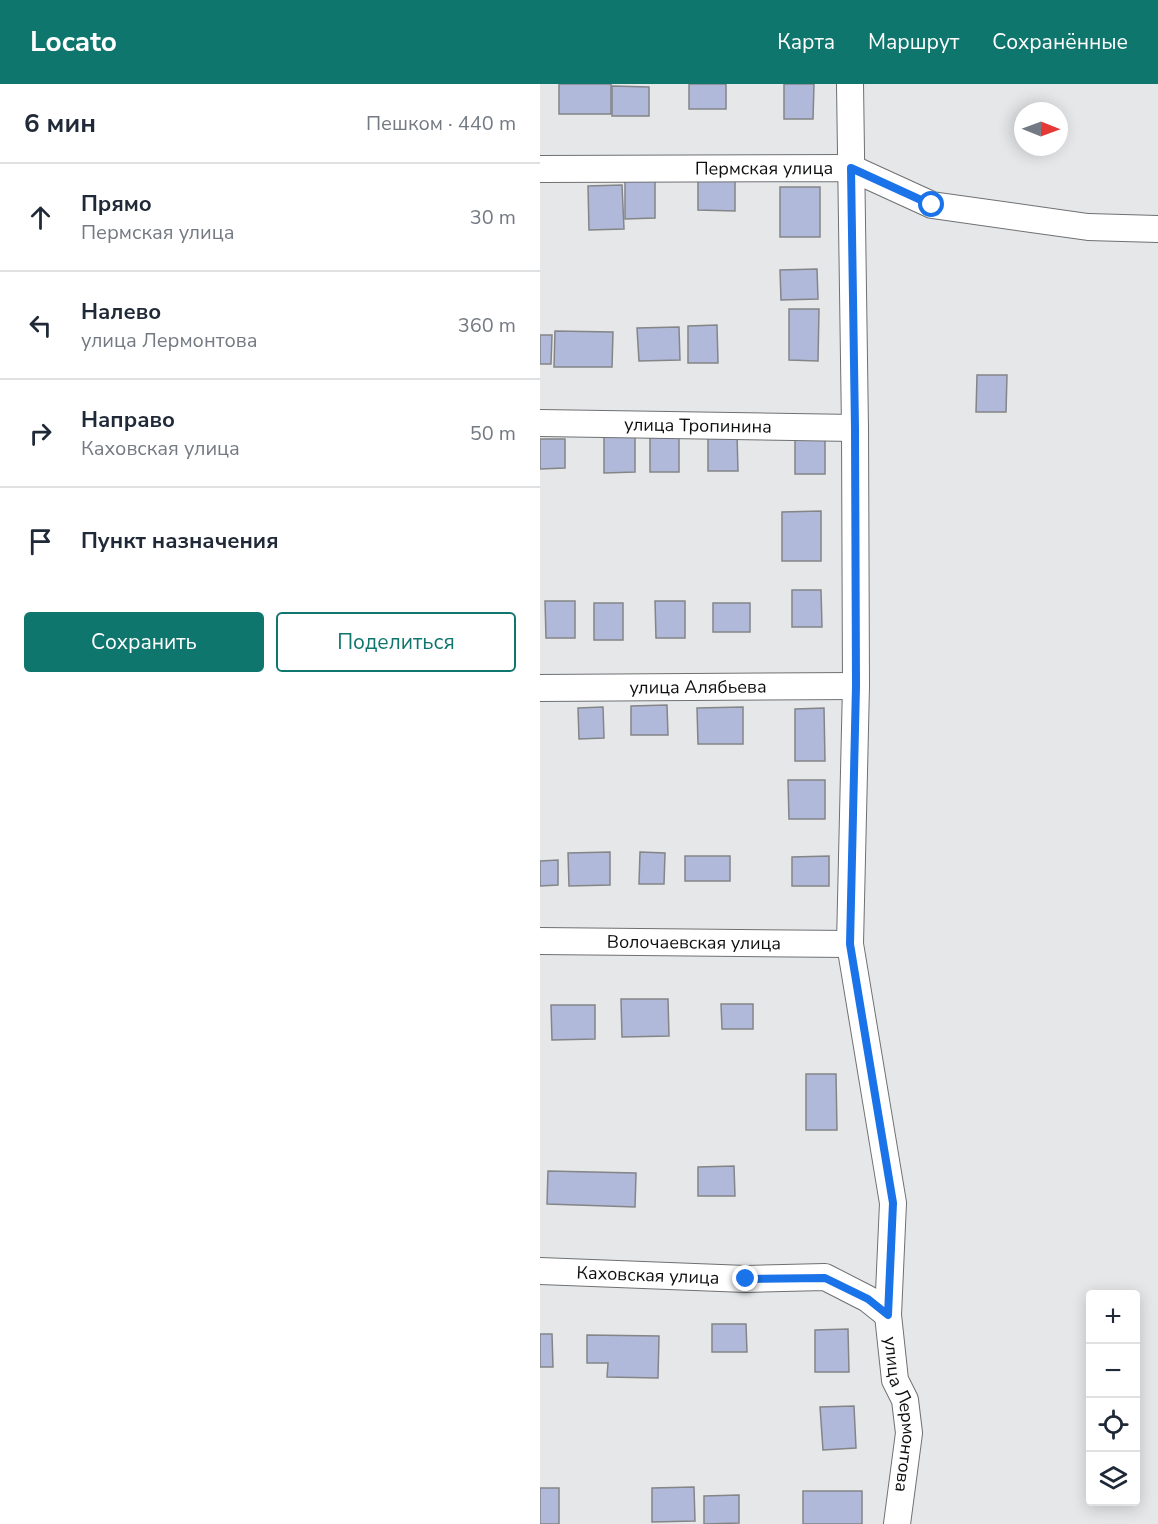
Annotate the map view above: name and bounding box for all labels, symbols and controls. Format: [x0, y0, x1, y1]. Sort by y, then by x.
text: Locato [30, 23, 117, 61]
text: Карта [777, 28, 835, 56]
text: Маршрут [868, 28, 959, 56]
text: Сохранённые [992, 28, 1128, 56]
north arrow [1014, 102, 1068, 156]
text: 6 мин [24, 106, 96, 141]
text: Пешком · 440 m [366, 110, 516, 137]
street label: Пермская улица [695, 156, 833, 181]
text: Прямо [81, 189, 152, 219]
route start [918, 191, 944, 217]
icon: ahead [24, 201, 57, 234]
text: 30 m [470, 204, 516, 231]
text: Пермская улица [81, 219, 234, 246]
text: Налево [81, 297, 161, 327]
icon: left [24, 309, 57, 342]
text: 360 m [458, 312, 516, 339]
text: улица Лермонтова [81, 327, 258, 354]
text: Направо [81, 405, 175, 435]
street label: улица Тропинина [624, 412, 772, 439]
icon: right [24, 417, 57, 450]
text: 50 m [470, 420, 516, 447]
text: Каховская улица [81, 435, 240, 462]
icon: arrive [24, 525, 57, 558]
text: Пункт назначения [81, 526, 279, 556]
button: Сохранить [24, 612, 264, 672]
button: Поделиться [276, 612, 516, 672]
street label: улица Алябьева [629, 675, 767, 699]
street label: Волочаевская улица [607, 930, 781, 955]
street label: Каховская улица [576, 1260, 720, 1290]
route end [732, 1265, 758, 1291]
map controls [1086, 1290, 1140, 1506]
button: + [1086, 1290, 1140, 1344]
street label: улица Лермонтова [878, 1335, 921, 1494]
button: − [1086, 1344, 1140, 1398]
button: locate [1086, 1398, 1140, 1452]
button: layers [1086, 1452, 1140, 1506]

